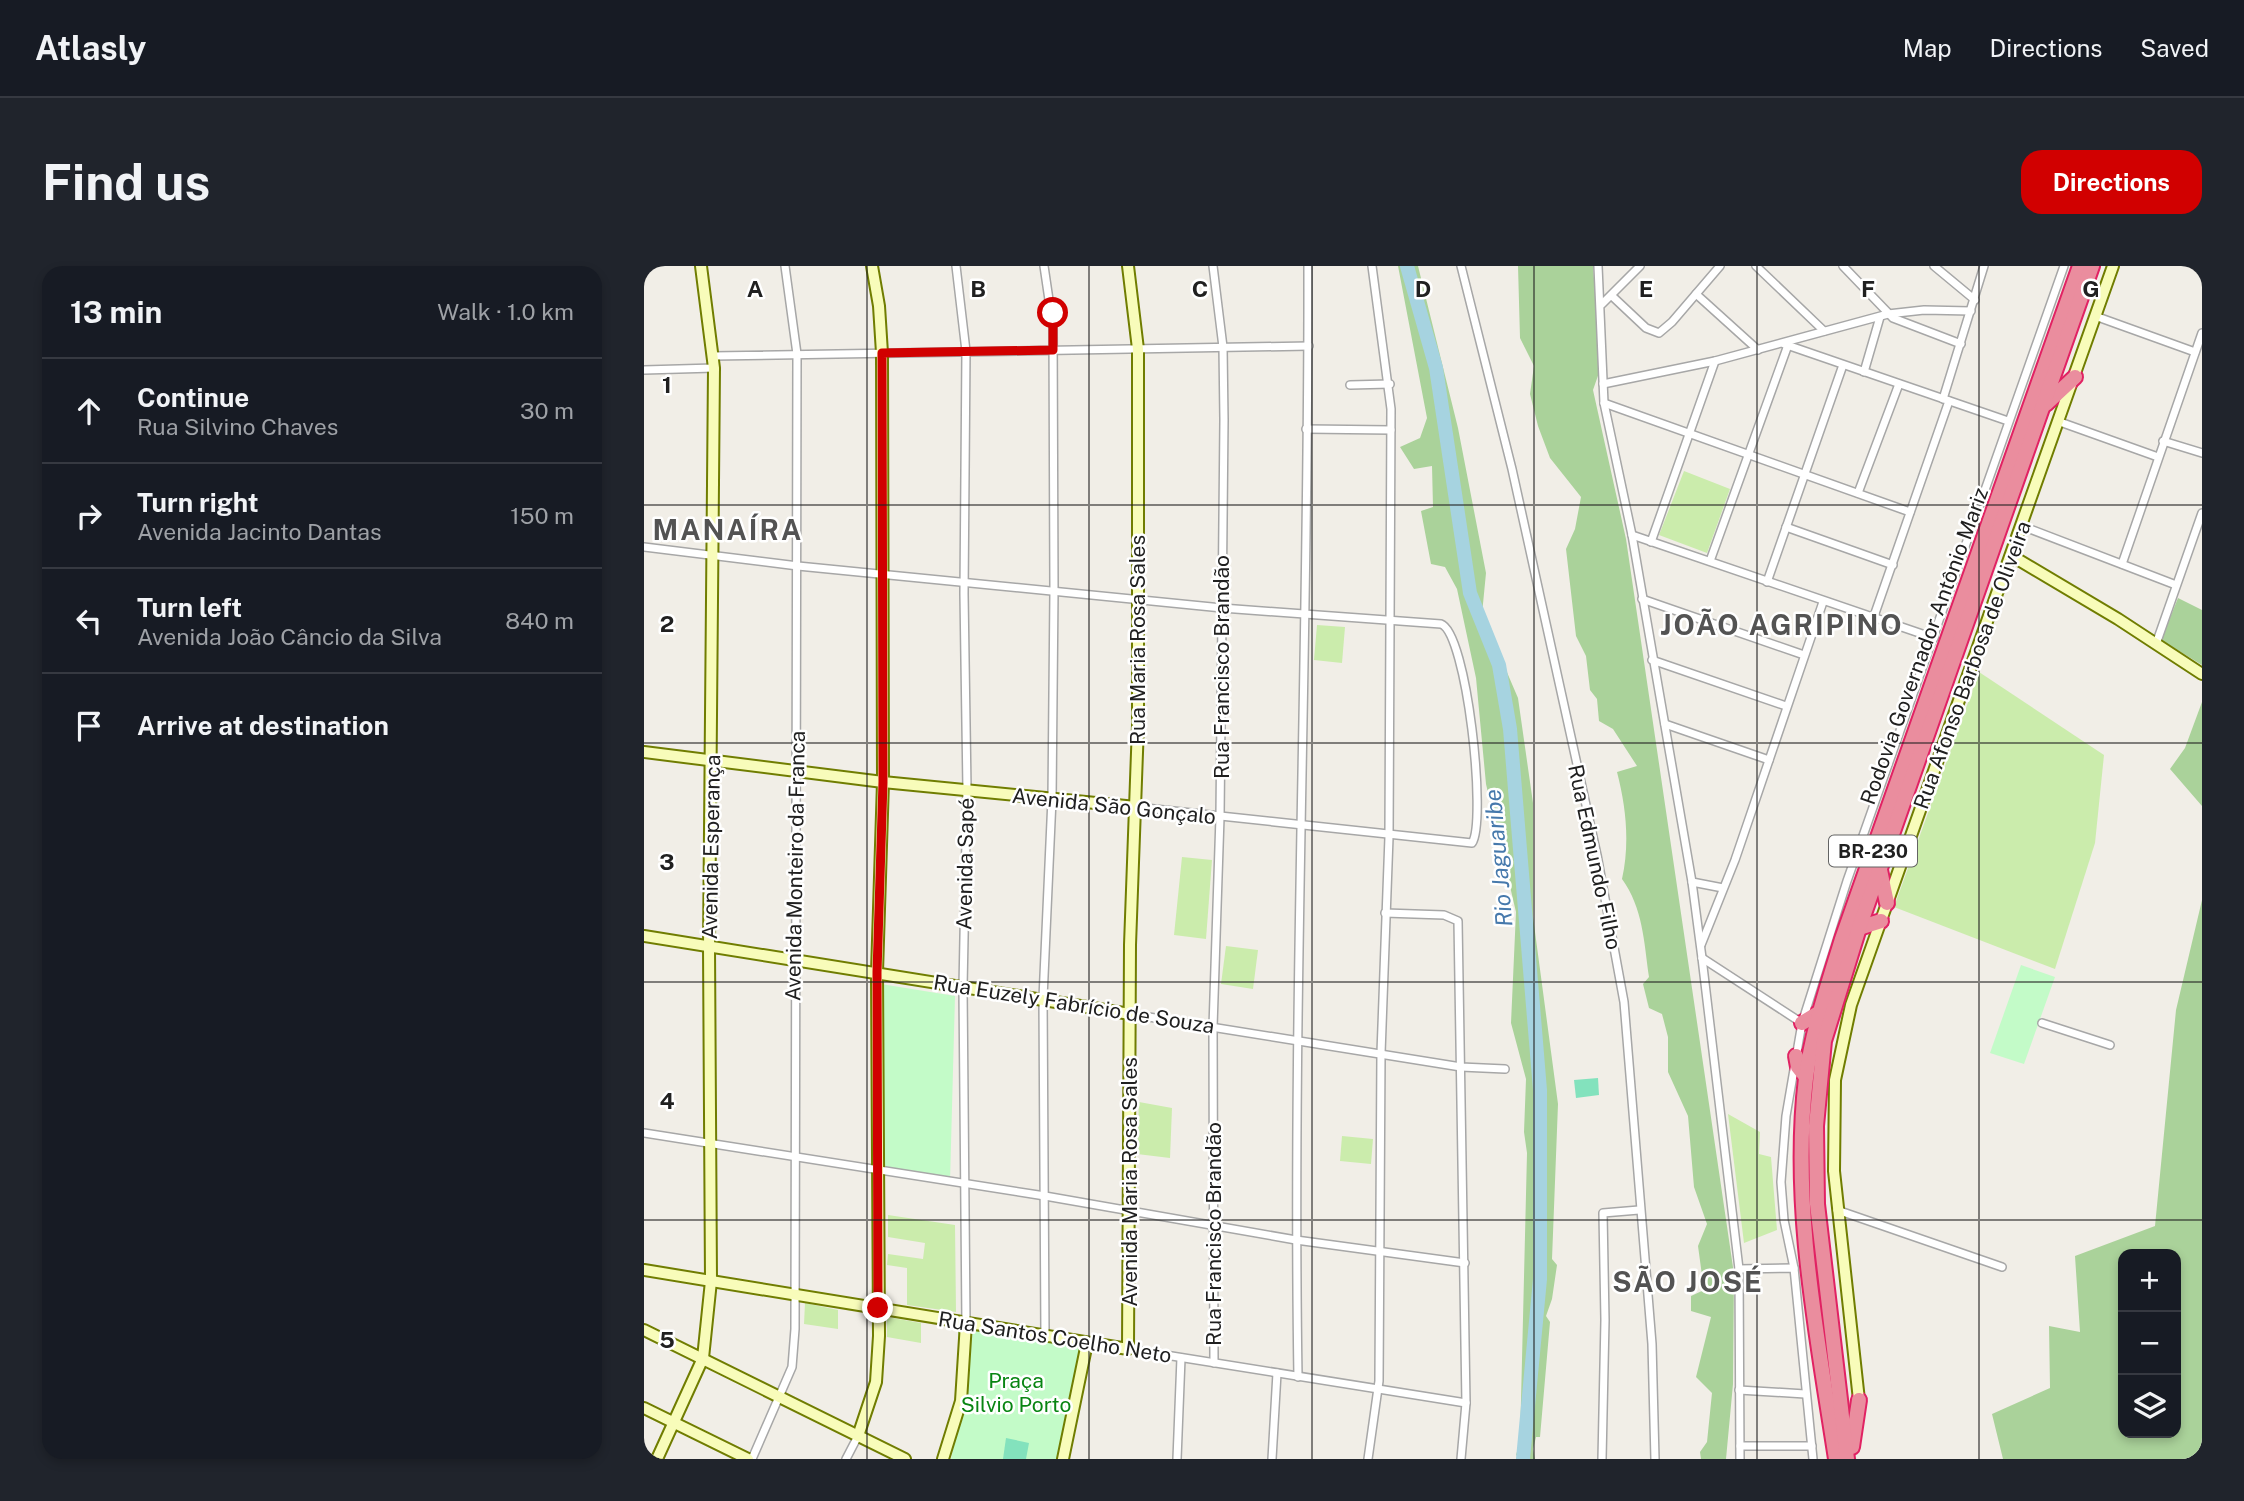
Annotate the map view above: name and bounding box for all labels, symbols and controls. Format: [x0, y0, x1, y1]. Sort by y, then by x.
text: Atlasly [35, 29, 146, 67]
text: Map [1903, 34, 1952, 62]
text: Directions [1990, 34, 2102, 62]
text: Saved [2140, 34, 2209, 62]
button: Directions [2021, 150, 2202, 214]
text: Find us [42, 153, 210, 211]
text: A [747, 275, 764, 302]
text: B [970, 275, 986, 302]
text: C [1192, 275, 1208, 302]
text: D [1415, 275, 1431, 302]
text: E [1639, 275, 1653, 302]
text: F [1861, 275, 1875, 302]
text: G [2082, 275, 2100, 302]
text: 13 min [70, 294, 162, 330]
route start [1037, 297, 1068, 328]
text: Walk · 1.0 km [437, 298, 574, 325]
text: 1 [662, 371, 672, 398]
text: Continue [137, 382, 249, 413]
icon: ahead [70, 392, 108, 430]
text: 30 m [520, 397, 574, 424]
text: Rua Silvino Chaves [137, 413, 338, 440]
street label: Rodovia Governador Antônio Mariz [1855, 484, 1993, 808]
text: Turn right [137, 487, 259, 518]
icon: right [70, 497, 108, 535]
text: 150 m [510, 502, 574, 529]
district label: MANAÍRA [653, 513, 803, 546]
text: Avenida Jacinto Dantas [137, 518, 382, 545]
street label: Rua Afonso Barbosa de Oliveira [1908, 518, 2036, 812]
street label: Rua Maria Rosa Sales [1125, 535, 1150, 745]
street label: Rua Francisco Brandão [1209, 555, 1234, 779]
text: Turn left [137, 592, 242, 623]
icon: left [70, 602, 108, 640]
text: 840 m [505, 607, 574, 634]
district label: JOÃO AGRIPINO [1660, 608, 1904, 641]
text: 2 [660, 610, 674, 637]
text: Avenida João Câncio da Silva [137, 623, 442, 650]
icon: arrive [70, 707, 108, 745]
text: Arrive at destination [137, 710, 389, 741]
street label: Avenida Monteiro da Franca [780, 731, 810, 1001]
street label: Avenida Esperança [697, 754, 725, 940]
street label: Rua Edmundo Filho [1563, 762, 1627, 952]
street label: Avenida São Gonçalo [1011, 783, 1217, 829]
water label: Rio Jaguaribe [1479, 788, 1517, 928]
street label: Avenida Sapé [951, 798, 979, 930]
road number: BR-230 [1829, 836, 1917, 866]
text: 3 [659, 848, 675, 875]
street label: Rua Euzely Fabrício de Souza [932, 969, 1216, 1039]
street label: Avenida Maria Rosa Sales [1117, 1057, 1142, 1307]
text: 4 [659, 1087, 675, 1114]
street label: Rua Francisco Brandão [1201, 1122, 1226, 1346]
map controls [2118, 1249, 2181, 1438]
button: + [2118, 1249, 2181, 1312]
district label: SÃO JOSÉ [1612, 1265, 1764, 1298]
route end [862, 1292, 893, 1323]
street label: Rua Santos Coelho Neto [937, 1306, 1173, 1368]
button: − [2118, 1312, 2181, 1375]
text: 5 [659, 1326, 675, 1353]
park label: Praça Silvio Porto [961, 1368, 1071, 1417]
button: layers [2118, 1375, 2181, 1438]

